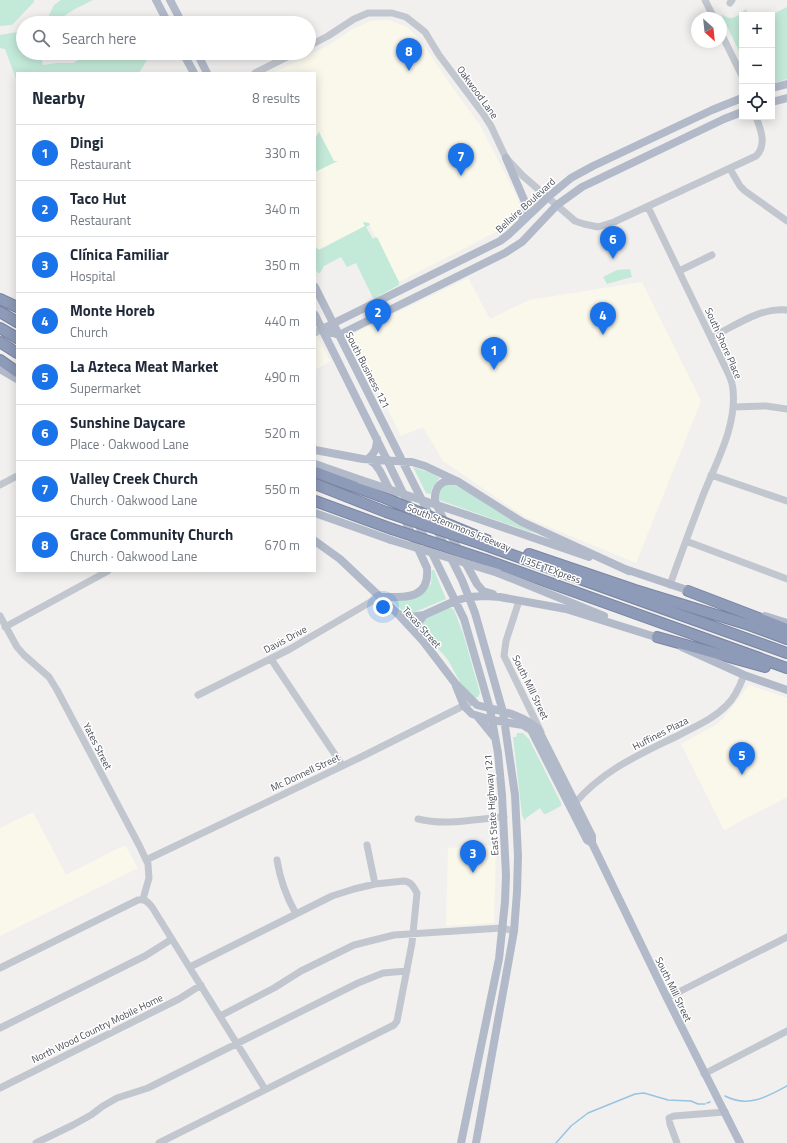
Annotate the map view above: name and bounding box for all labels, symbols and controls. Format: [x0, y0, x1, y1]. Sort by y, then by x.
north arrow [691, 12, 727, 48]
map controls [739, 12, 775, 120]
button: + [739, 12, 775, 48]
search box [16, 16, 316, 60]
icon: search [30, 27, 52, 49]
text: Search here [62, 27, 136, 50]
pin: 8 [396, 38, 422, 71]
button: − [739, 48, 775, 84]
street label: Oakwood Lane [453, 63, 502, 122]
button: locate [739, 84, 775, 120]
text: Nearby [32, 85, 85, 111]
text: 8 results [252, 88, 300, 108]
text: Dingi [70, 131, 104, 154]
text: 1 [41, 143, 49, 163]
text: 330 m [264, 143, 300, 163]
pin: 7 [448, 143, 474, 176]
text: Restaurant [70, 154, 131, 174]
street label: Bellaire Boulevard [492, 174, 559, 236]
text: Taco Hut [70, 187, 126, 210]
text: 2 [41, 199, 49, 219]
text: 340 m [264, 199, 300, 219]
text: Restaurant [70, 210, 131, 230]
pin: 6 [600, 226, 626, 259]
text: Clínica Familiar [70, 243, 169, 266]
text: 3 [41, 255, 49, 275]
text: 350 m [264, 255, 300, 275]
text: Hospital [70, 266, 115, 286]
text: Monte Horeb [70, 299, 155, 322]
pin: 2 [365, 299, 391, 332]
pin: 4 [590, 302, 616, 335]
street label: South Shore Place [701, 305, 746, 381]
text: 4 [41, 311, 49, 331]
text: 440 m [264, 311, 300, 331]
text: Church [70, 322, 108, 342]
street label: South Business 121 [342, 329, 393, 411]
pin: 1 [481, 337, 507, 370]
text: La Azteca Meat Market [70, 355, 218, 378]
text: 5 [41, 367, 49, 387]
text: 490 m [264, 367, 300, 387]
text: Supermarket [70, 378, 141, 398]
text: Sunshine Daycare [70, 411, 185, 434]
text: 6 [41, 423, 49, 443]
text: 520 m [264, 423, 300, 443]
text: Place · Oakwood Lane [70, 434, 189, 454]
text: Valley Creek Church [70, 467, 198, 490]
text: 7 [41, 479, 49, 499]
text: 550 m [264, 479, 300, 499]
text: Church · Oakwood Lane [70, 490, 197, 510]
street label: South Stemmons Freeway [405, 500, 513, 555]
text: Grace Community Church [70, 523, 233, 546]
text: 8 [41, 535, 49, 555]
text: 670 m [264, 535, 300, 555]
text: Church · Oakwood Lane [70, 546, 197, 566]
street label: I 35E TEXpress [519, 552, 583, 587]
your location [373, 597, 393, 617]
street label: Texas Street [399, 603, 445, 652]
street label: Davis Drive [261, 622, 310, 657]
street label: South Mill Street [508, 652, 553, 723]
street label: Huffines Plaza [630, 713, 691, 754]
street label: Yates Street [79, 720, 116, 773]
pin: 5 [729, 742, 755, 775]
street label: Mc Donnell Street [268, 750, 343, 795]
street label: East State Highway 121 [480, 754, 503, 856]
pin: 3 [460, 840, 486, 873]
street label: South Mill Street [651, 954, 696, 1025]
street label: North Wood Country Mobile Home [29, 990, 165, 1067]

